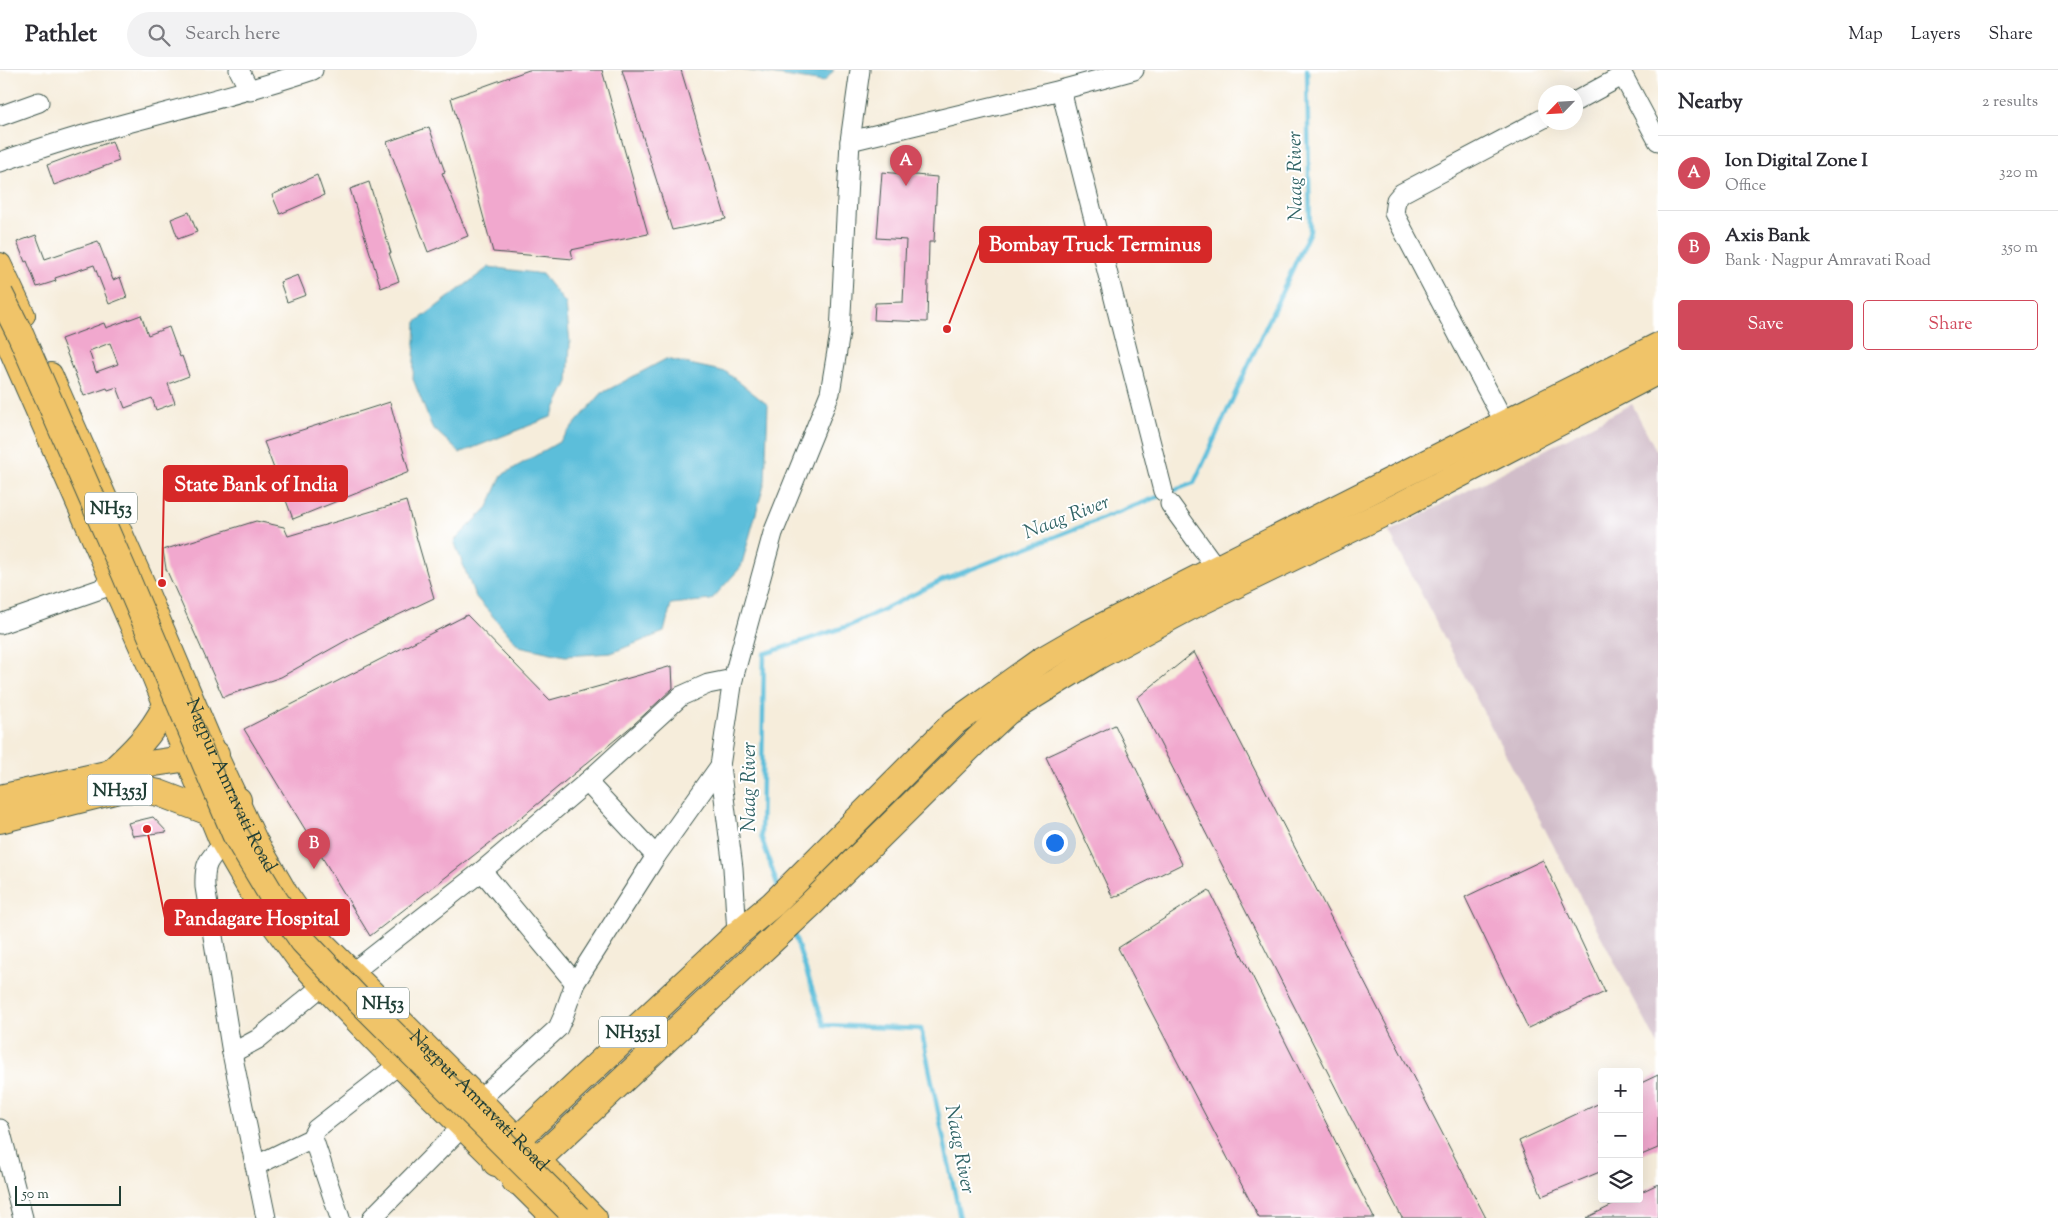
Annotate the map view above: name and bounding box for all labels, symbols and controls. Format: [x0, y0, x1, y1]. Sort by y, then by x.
search box [127, 12, 477, 57]
text: Pathlet [25, 18, 97, 52]
icon: search [145, 21, 173, 49]
text: Search here [185, 21, 280, 48]
text: Map [1848, 22, 1883, 48]
text: Layers [1911, 22, 1961, 48]
text: Share [1989, 22, 2033, 48]
north arrow [1538, 85, 1583, 130]
text: Nearby [1678, 88, 1743, 118]
text: 2 results [1982, 91, 2038, 114]
water label: Naag River [1281, 131, 1312, 221]
pin: A [890, 145, 922, 186]
text: Ion Digital Zone I [1725, 148, 1868, 175]
text: A [1688, 162, 1701, 185]
text: 320 m [1999, 162, 2038, 185]
text: Office [1725, 175, 1766, 198]
text: Axis Bank [1725, 223, 1810, 250]
callout: Bombay Truck Terminus [980, 227, 1211, 262]
text: Bombay Truck Terminus [989, 232, 1201, 261]
text: B [1689, 237, 1699, 260]
text: 350 m [2001, 237, 2038, 260]
text: Bank · Nagpur Amravati Road [1725, 250, 1931, 273]
button: Save [1678, 300, 1853, 350]
button: Share [1863, 300, 2038, 350]
callout: State Bank of India [164, 466, 347, 501]
text: State Bank of India [174, 472, 339, 501]
water label: Naag River [1020, 489, 1114, 548]
road number: NH53 [85, 492, 137, 523]
street label: Nagpur Amravati Road [178, 694, 283, 878]
water label: Naag River [736, 742, 765, 832]
road number: NH353J [88, 774, 152, 806]
pin: B [298, 828, 330, 869]
your location [1042, 830, 1068, 856]
callout: Pandagare Hospital [165, 900, 349, 935]
text: Pandagare Hospital [175, 906, 340, 935]
road number: NH53 [357, 988, 409, 1018]
road number: NH353I [599, 1016, 667, 1048]
street label: Nagpur Amravati Road [402, 1025, 554, 1178]
map controls [1598, 1068, 1643, 1203]
button: + [1598, 1068, 1643, 1113]
water label: Naag River [936, 1103, 981, 1196]
button: − [1598, 1113, 1643, 1158]
button: layers [1598, 1158, 1643, 1203]
scale bar [15, 1183, 121, 1206]
text: 50 m [22, 1185, 49, 1205]

